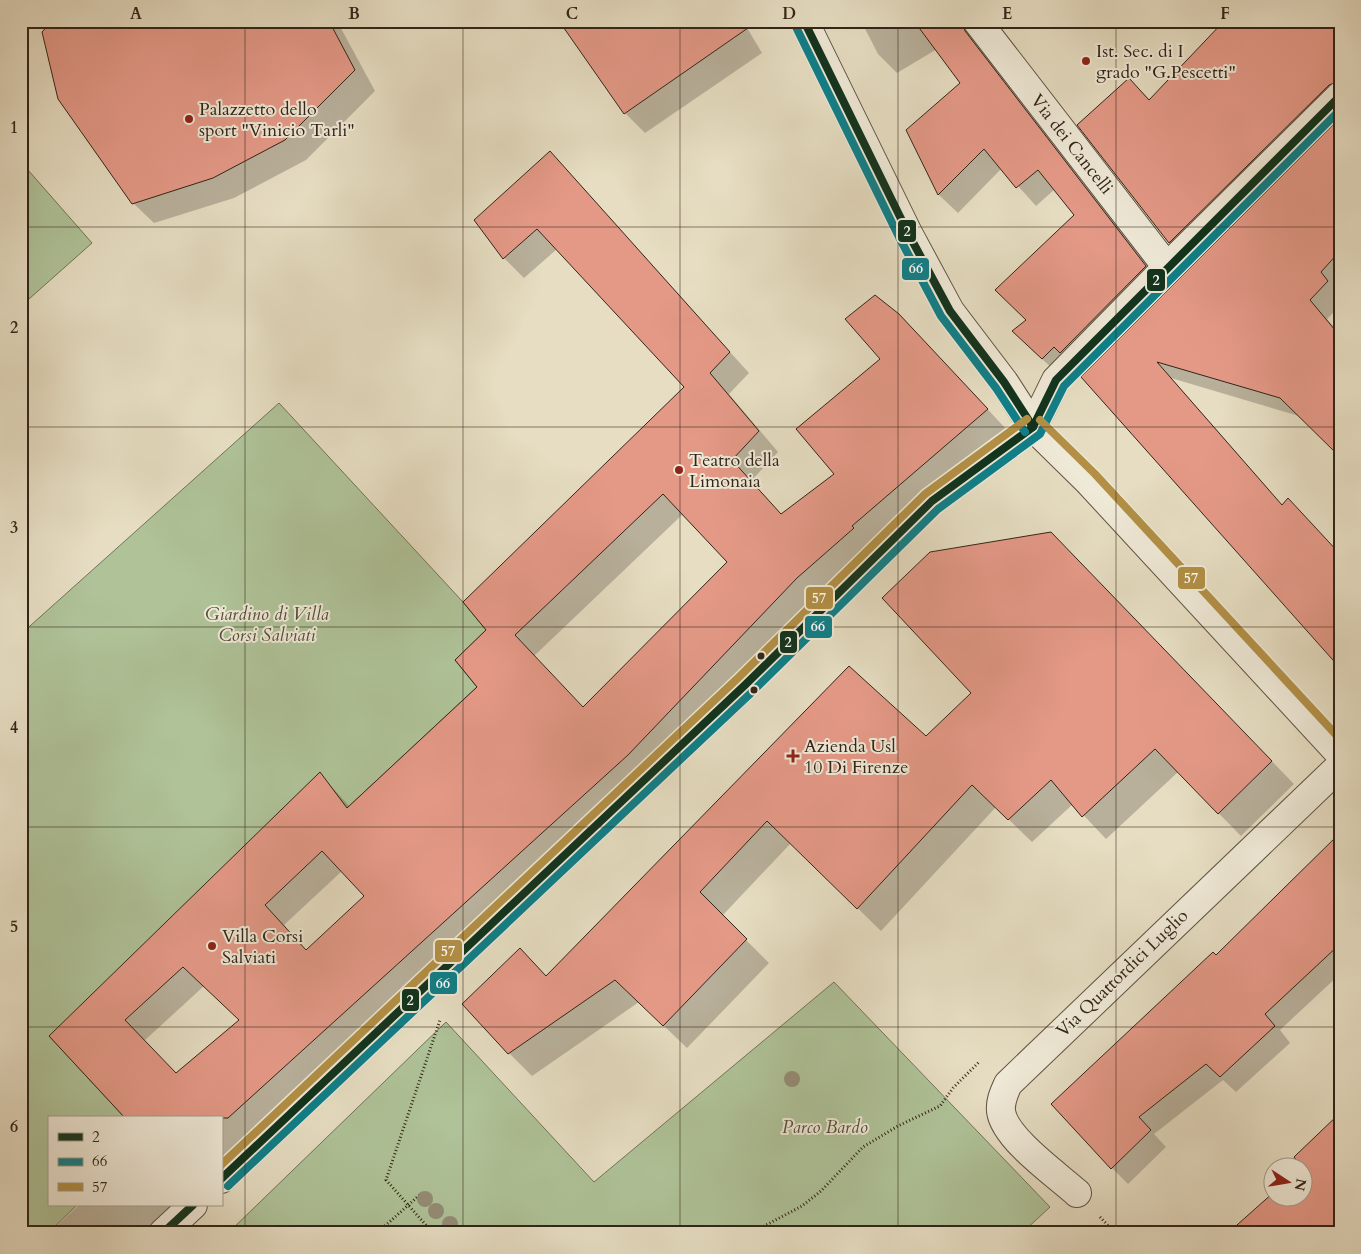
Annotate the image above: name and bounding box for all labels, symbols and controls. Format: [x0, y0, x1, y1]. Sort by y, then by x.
text: A [130, 3, 142, 25]
text: B [348, 3, 360, 25]
text: C [566, 3, 578, 25]
text: D [782, 3, 796, 25]
text: E [1002, 3, 1012, 25]
text: F [1220, 3, 1230, 25]
place label: Ist. Sec. di I grado "G.Pescetti" [1096, 39, 1236, 85]
marker: Ist. Sec. di I grado "G.Pescetti" [1080, 55, 1092, 67]
street label: Via dei Cancelli [1025, 89, 1119, 200]
place label: Palazzetto dello sport "Vinicio Tarli" [199, 97, 355, 143]
marker: Palazzetto dello sport "Vinicio Tarli" [183, 113, 195, 125]
text: 1 [10, 117, 18, 139]
line badge: 2 [897, 219, 917, 243]
text: 2 [903, 222, 911, 241]
line badge: 66 [901, 257, 930, 281]
text: 66 [909, 259, 923, 278]
line badge: 2 [1146, 268, 1166, 292]
text: 2 [1152, 271, 1160, 290]
text: 2 [10, 317, 18, 339]
place label: Teatro della Limonaia [689, 448, 780, 494]
marker: Teatro della Limonaia [673, 464, 685, 476]
text: 3 [10, 517, 18, 539]
line badge: 57 [1177, 566, 1206, 590]
text: 57 [1184, 569, 1198, 588]
line badge: 57 [805, 586, 834, 610]
text: 57 [812, 589, 826, 608]
park label: Giardino di Villa Corsi Salviati [205, 602, 329, 648]
line badge: 66 [804, 615, 833, 639]
text: 66 [811, 617, 825, 636]
line badge: 2 [779, 630, 798, 654]
text: 2 [784, 633, 792, 652]
unlabelled marker [756, 651, 766, 661]
unlabelled marker [749, 685, 759, 695]
text: 4 [10, 717, 18, 739]
place label: Azienda Usl 10 Di Firenze [804, 734, 908, 780]
marker: Azienda Usl 10 Di Firenze [786, 749, 800, 763]
street label: Via Quattordici Luglio [1051, 903, 1194, 1043]
text: 5 [10, 916, 18, 938]
place label: Villa Corsi Salviati [222, 924, 303, 970]
line badge: 57 [434, 939, 463, 963]
marker: Villa Corsi Salviati [206, 940, 218, 952]
text: 57 [441, 942, 455, 961]
line badge: 66 [429, 971, 458, 995]
text: 66 [436, 974, 450, 993]
line badge: 2 [401, 988, 420, 1012]
text: 2 [406, 991, 414, 1010]
park label: Parco Bardo [782, 1115, 868, 1140]
text: 6 [10, 1116, 18, 1138]
legend [48, 1116, 222, 1206]
text: 2 [92, 1127, 100, 1147]
text: 66 [92, 1151, 108, 1171]
north arrow [1264, 1156, 1314, 1206]
text: 57 [92, 1177, 108, 1197]
text: N [1290, 1177, 1311, 1193]

